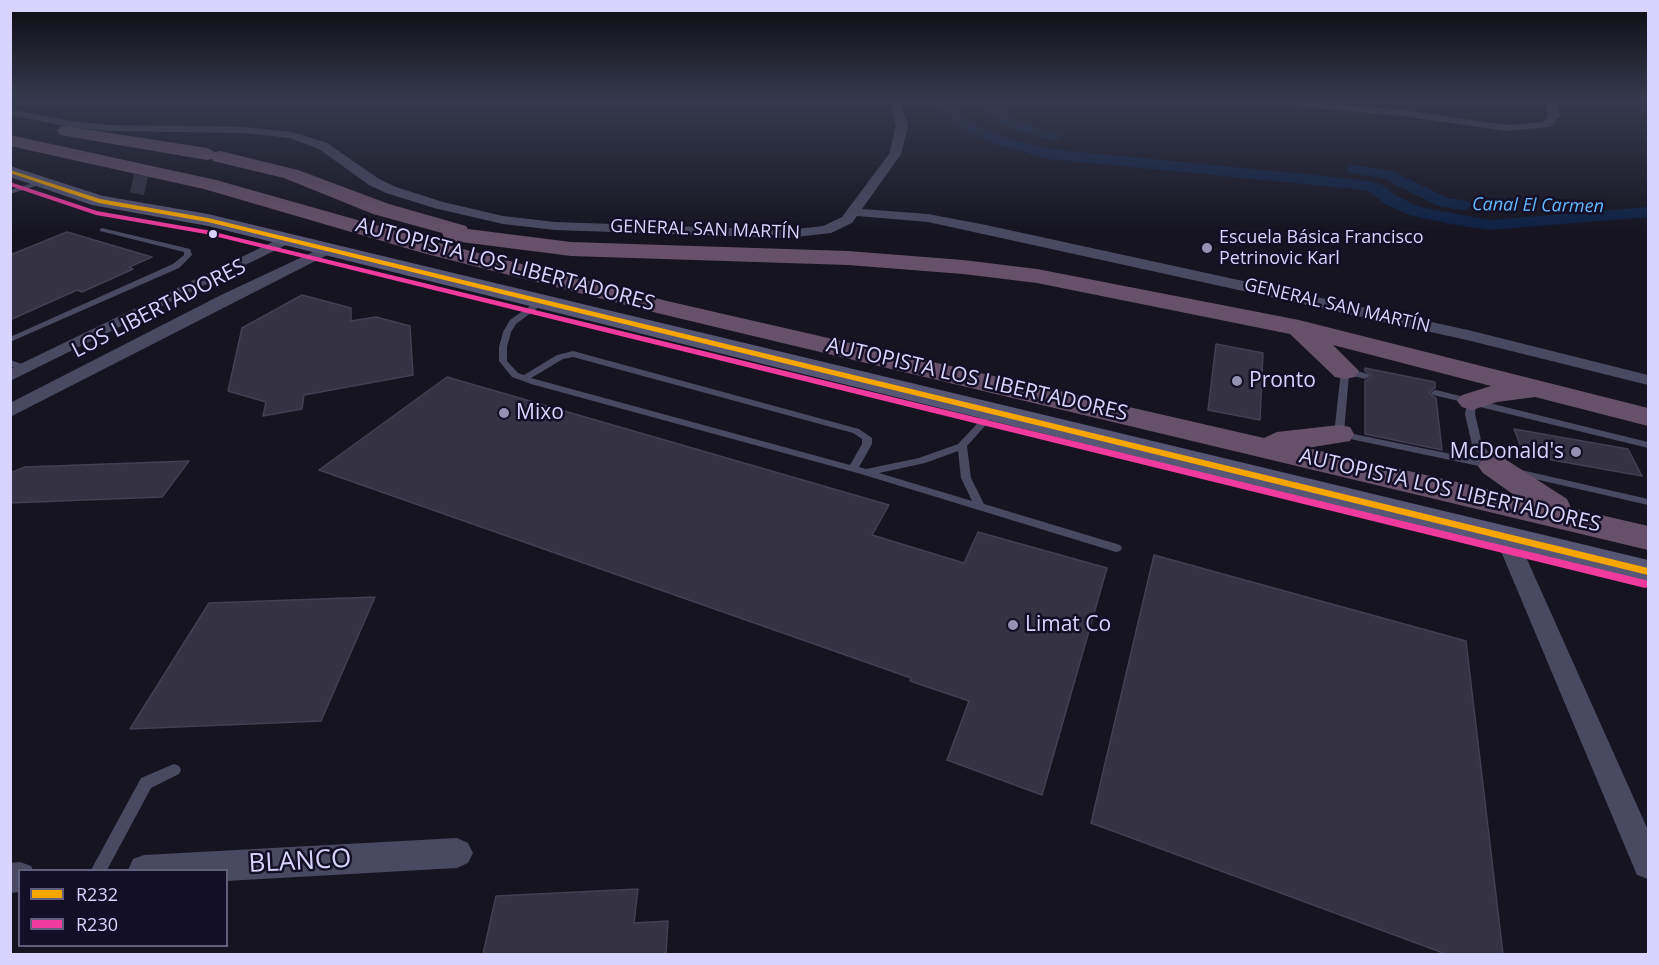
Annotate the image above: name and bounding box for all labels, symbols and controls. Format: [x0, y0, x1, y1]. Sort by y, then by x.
water label: Canal El Carmen [1472, 194, 1604, 218]
street label: AUTOPISTA LOS LIBERTADORES [353, 213, 657, 317]
street label: GENERAL SAN MARTÍN [610, 216, 800, 244]
place label: Escuela Básica Francisco Petrinovic Karl [1219, 227, 1424, 270]
unlabelled marker [207, 228, 219, 240]
marker: Escuela Básica Francisco Petrinovic Karl [1200, 241, 1214, 255]
street label: LOS LIBERTADORES [68, 254, 250, 364]
street label: GENERAL SAN MARTÍN [1242, 274, 1432, 338]
street label: AUTOPISTA LOS LIBERTADORES [824, 333, 1130, 427]
place label: Pronto [1249, 368, 1316, 394]
marker: Pronto [1230, 374, 1244, 388]
place label: Mixo [516, 400, 564, 426]
marker: Mixo [497, 406, 511, 420]
place label: McDonald's [1450, 439, 1564, 465]
street label: AUTOPISTA LOS LIBERTADORES [1297, 444, 1603, 538]
marker: McDonald's [1569, 445, 1583, 459]
place label: Limat Co [1025, 612, 1111, 638]
marker: Limat Co [1006, 618, 1020, 632]
street label: BLANCO [248, 844, 352, 880]
legend [18, 869, 228, 947]
text: R232 [76, 882, 118, 906]
text: R230 [76, 912, 118, 936]

